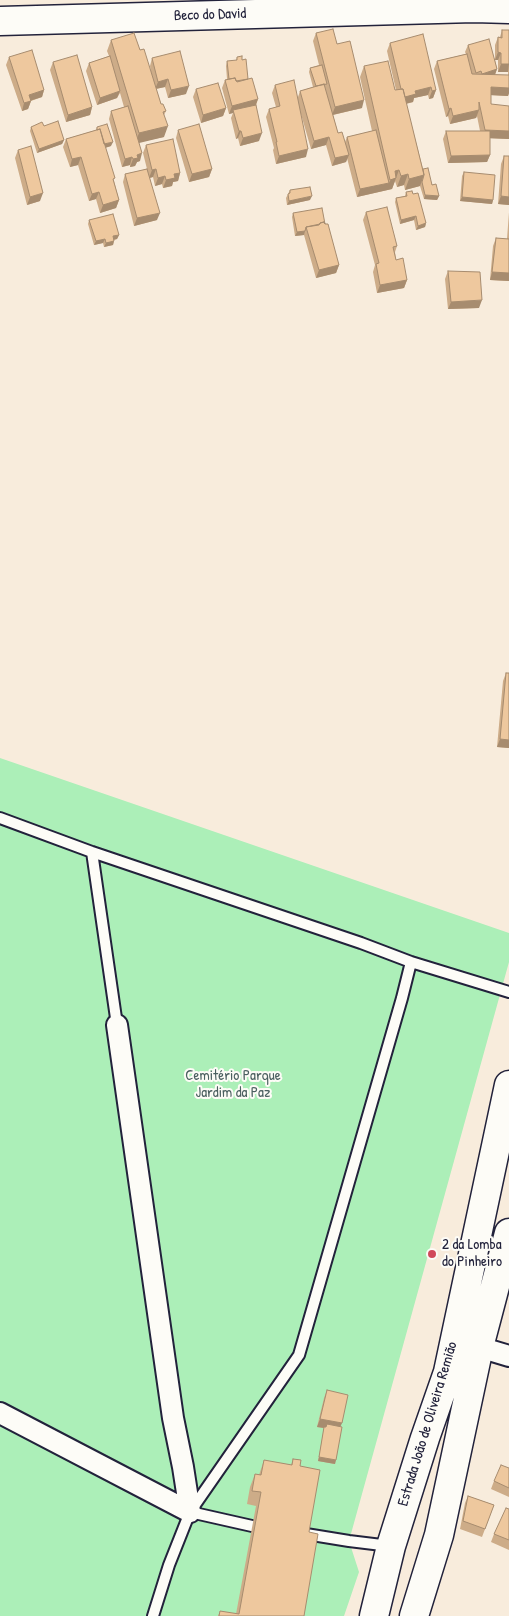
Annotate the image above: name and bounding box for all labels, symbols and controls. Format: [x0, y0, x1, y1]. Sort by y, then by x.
street label: Beco do David [173, 5, 247, 25]
park label: Cemitério Parque Jardim da Paz [185, 1067, 281, 1102]
place label: 2 da Lomba do Pinheiro [442, 1236, 502, 1271]
marker: 2 da Lomba do Pinheiro [426, 1248, 438, 1260]
street label: Estrada João de Oliveira Remião [394, 1340, 462, 1508]

